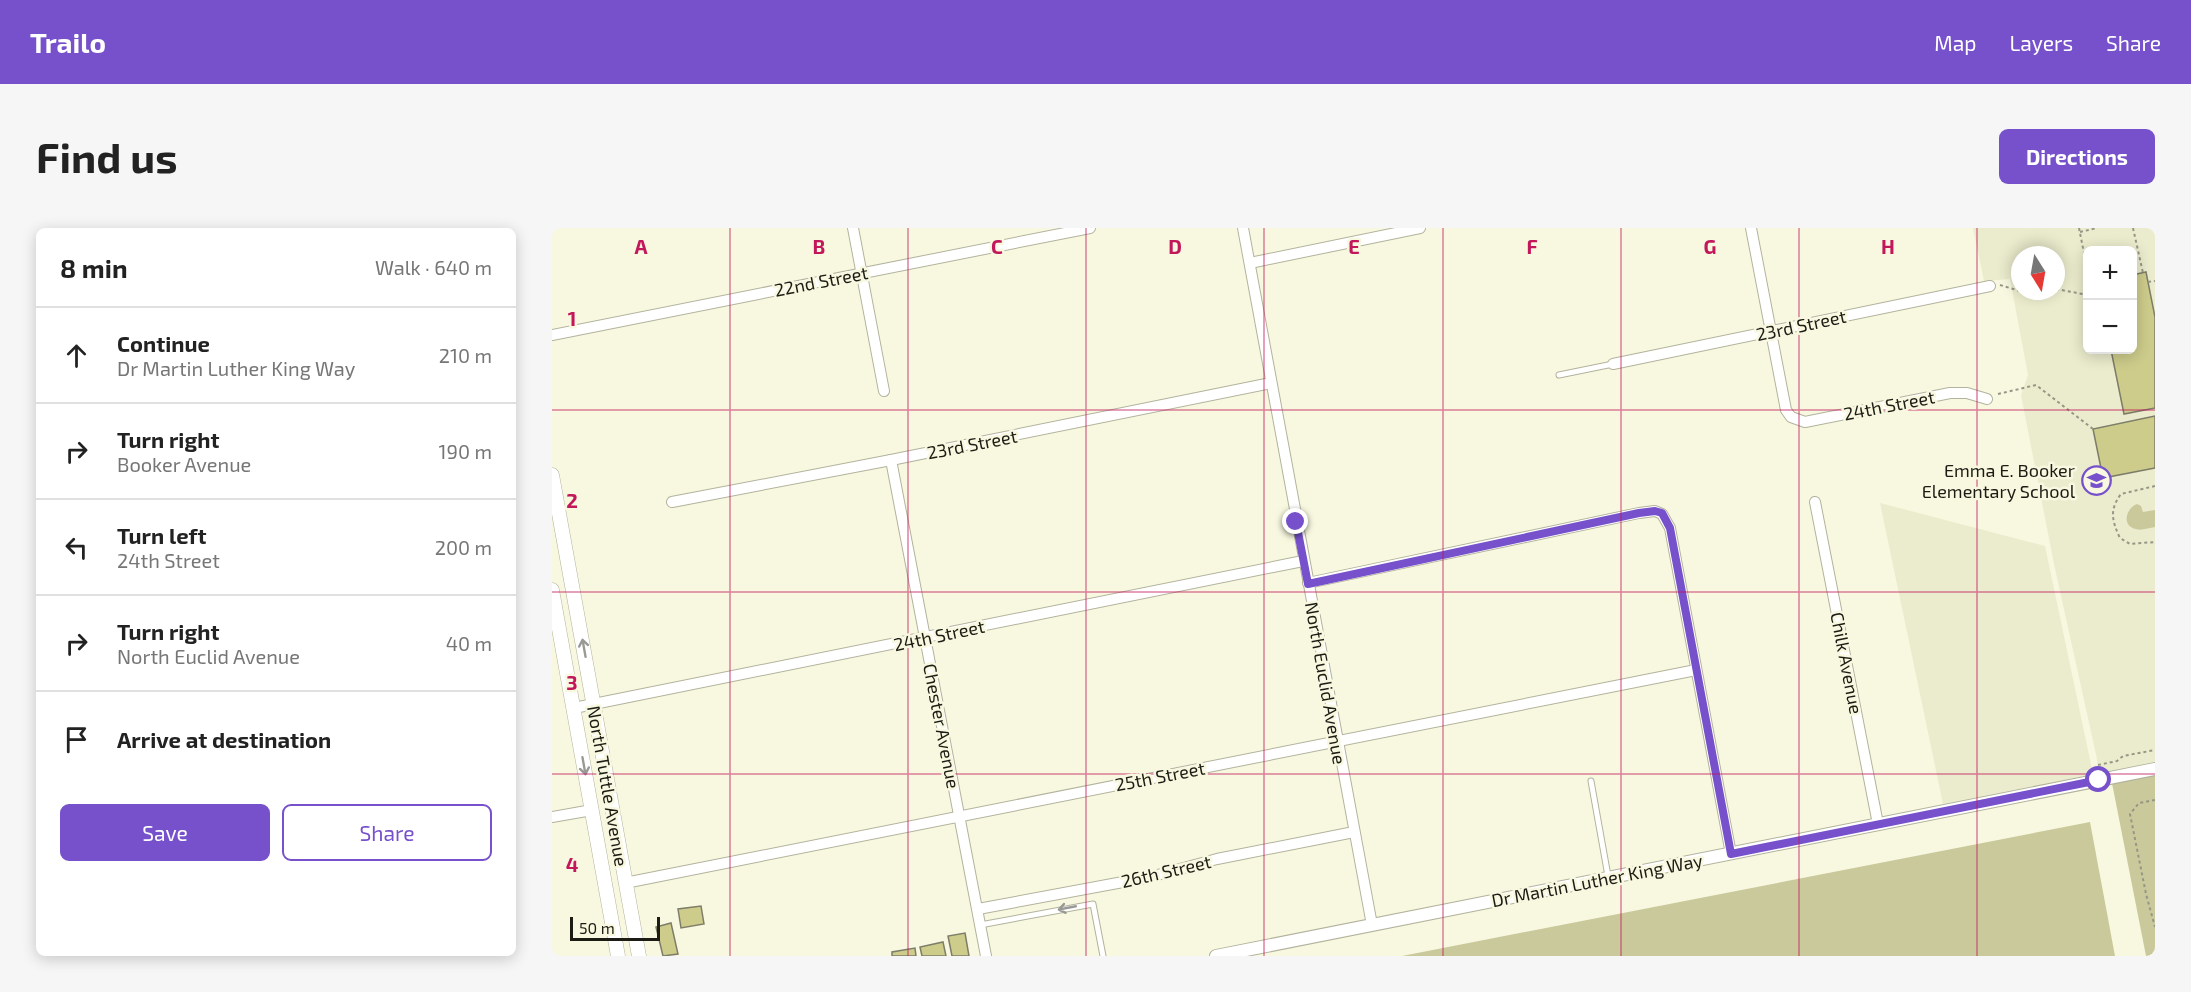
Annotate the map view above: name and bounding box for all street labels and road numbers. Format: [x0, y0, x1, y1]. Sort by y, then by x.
street label: 22nd Street [772, 261, 870, 301]
street label: 23rd Street [1754, 305, 1848, 345]
street label: 24th Street [1841, 385, 1937, 425]
street label: 23rd Street [925, 424, 1019, 464]
street label: North Euclid Avenue [1301, 600, 1351, 766]
street label: Chilk Avenue [1826, 610, 1868, 716]
street label: 24th Street [891, 615, 987, 655]
street label: Chester Avenue [919, 662, 965, 790]
street label: North Tuttle Avenue [583, 704, 633, 868]
street label: 25th Street [1113, 756, 1207, 795]
street label: Dr Martin Luther King Way [1490, 849, 1705, 911]
street label: 26th Street [1119, 850, 1213, 892]

